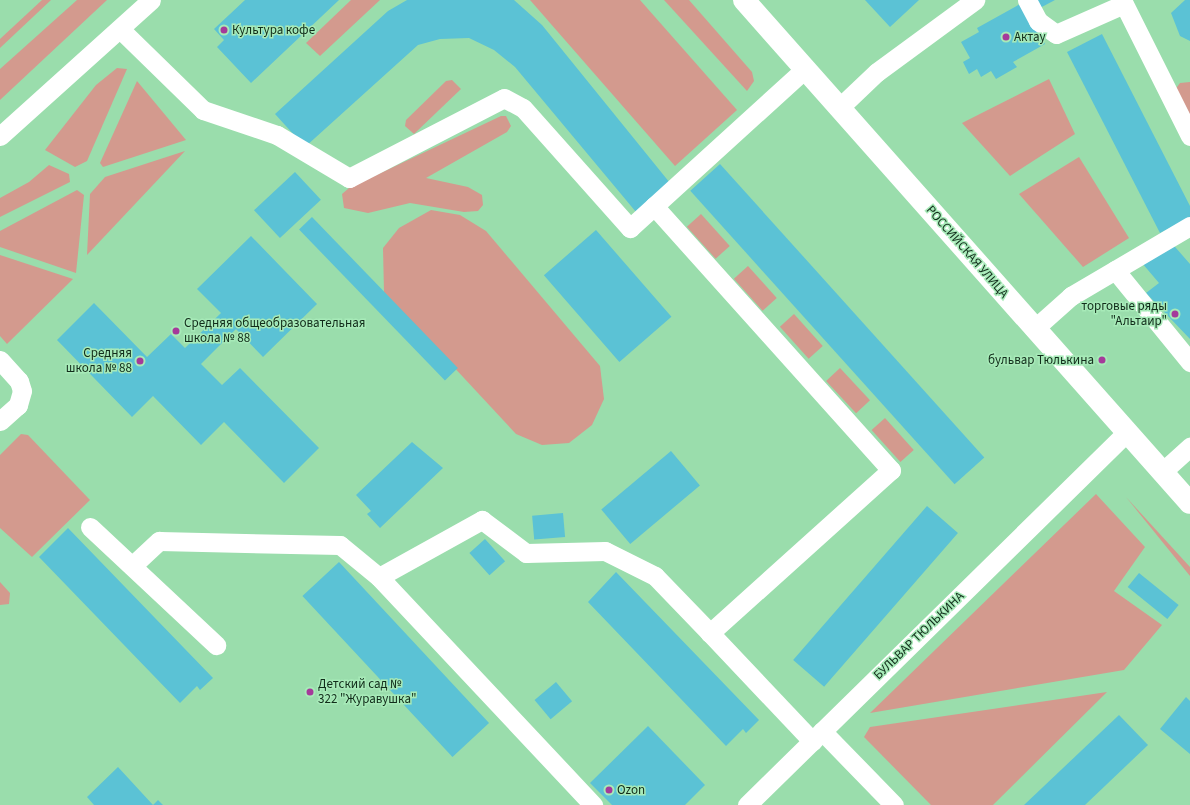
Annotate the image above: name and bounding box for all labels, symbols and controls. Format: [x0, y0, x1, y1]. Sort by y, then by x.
place label: Культура кофе [232, 22, 315, 38]
marker: Культура кофе [219, 25, 229, 35]
place label: Актау [1014, 29, 1046, 45]
marker: Актау [1001, 32, 1011, 42]
street label: РОССИЙСКАЯ УЛИЦА [922, 202, 1012, 302]
place label: торговые ряды "Альтаир" [1081, 299, 1167, 330]
marker: торговые ряды "Альтаир" [1170, 309, 1180, 319]
place label: Средняя общеобразовательная школа № 88 [184, 316, 366, 347]
marker: Средняя общеобразовательная школа № 88 [171, 326, 181, 336]
place label: Средняя школа № 88 [66, 346, 132, 377]
place label: бульвар Тюлькина [988, 352, 1094, 368]
marker: бульвар Тюлькина [1097, 355, 1107, 365]
marker: Средняя школа № 88 [135, 356, 145, 366]
street label: БУЛЬВАР ТЮЛЬКИНА [871, 589, 967, 683]
place label: Детский сад № 322 "Журавушка" [318, 677, 417, 708]
marker: Детский сад № 322 "Журавушка" [305, 687, 315, 697]
place label: Ozon [617, 782, 645, 798]
marker: Ozon [604, 785, 614, 795]

